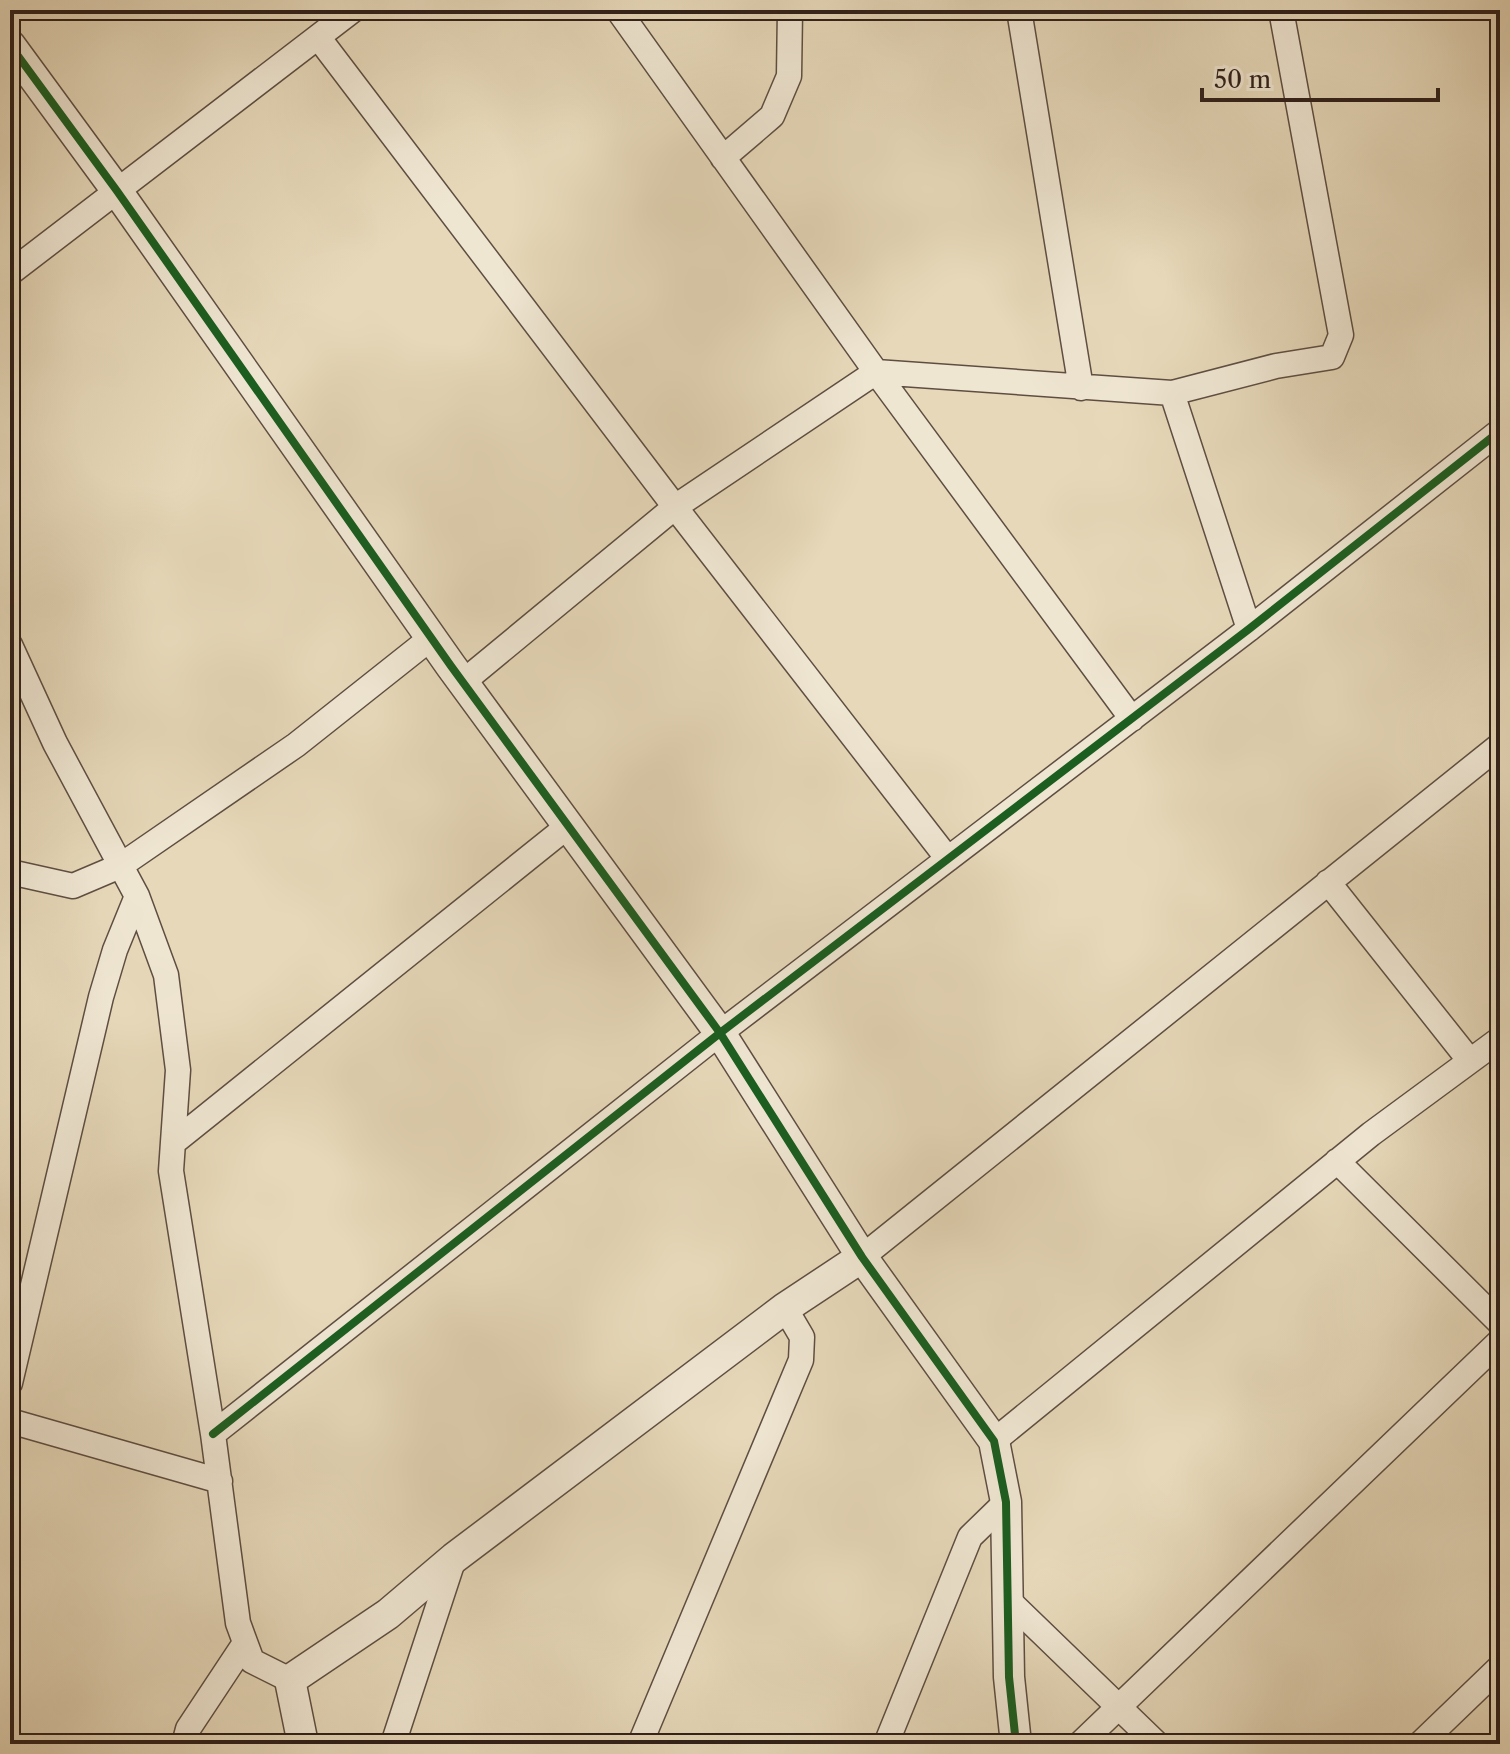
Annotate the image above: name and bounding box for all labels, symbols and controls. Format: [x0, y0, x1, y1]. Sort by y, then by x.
scale bar [1202, 52, 1438, 102]
text: 50 m [1214, 65, 1271, 94]

